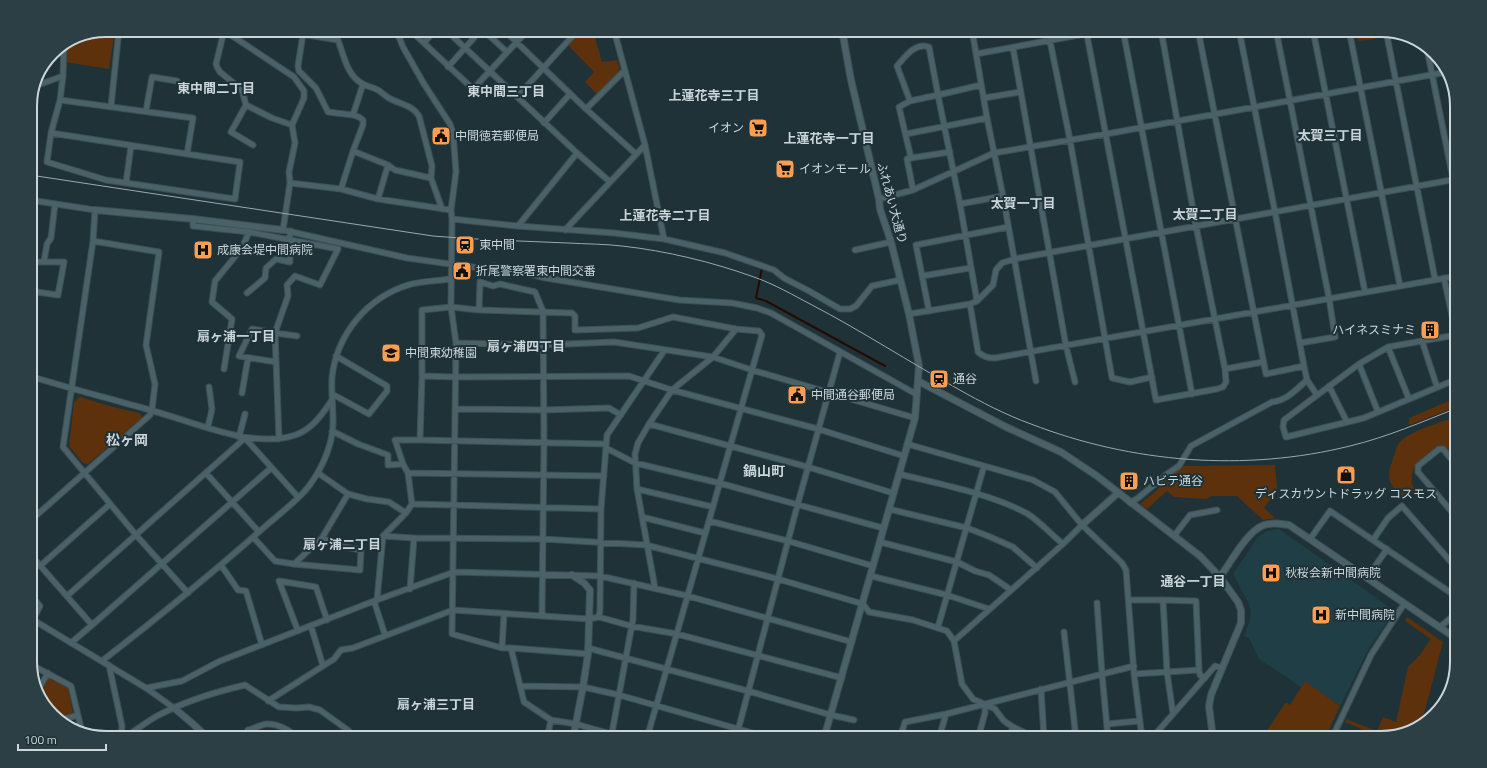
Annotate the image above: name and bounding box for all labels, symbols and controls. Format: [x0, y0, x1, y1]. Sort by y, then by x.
district label: 東中間二丁目 [177, 78, 255, 98]
district label: 東中間三丁目 [467, 81, 545, 101]
district label: 上蓮花寺三丁目 [668, 85, 760, 105]
supermarket icon: イオン [747, 117, 769, 139]
place label: イオン [708, 118, 744, 137]
public building icon: 中間徳若郵便局 [430, 125, 452, 147]
district label: 太賀三丁目 [1297, 125, 1363, 145]
place label: 中間徳若郵便局 [455, 126, 539, 145]
district label: 上蓮花寺一丁目 [783, 128, 875, 148]
supermarket icon: イオンモール [774, 158, 796, 180]
place label: イオンモール [799, 159, 871, 178]
street label: ふれあい大通り [872, 160, 913, 246]
district label: 太賀一丁目 [990, 193, 1056, 213]
district label: 太賀二丁目 [1172, 204, 1238, 224]
district label: 上蓮花寺二丁目 [619, 205, 711, 225]
station icon: 東中間 [454, 234, 476, 256]
place label: 東中間 [479, 235, 515, 254]
hospital icon: 成康会堤中間病院 [192, 239, 214, 261]
place label: 成康会堤中間病院 [217, 240, 313, 259]
public building icon: 折尾警察署東中間交番 [451, 260, 473, 282]
place label: 折尾警察署東中間交番 [476, 261, 596, 280]
building icon: ハイネスミナミ [1419, 319, 1441, 341]
place label: ハイネスミナミ [1332, 320, 1416, 339]
district label: 扇ヶ浦一丁目 [197, 326, 275, 346]
district label: 扇ヶ浦四丁目 [487, 336, 565, 356]
school or university icon: 中間東幼稚園 [380, 342, 402, 364]
place label: 中間東幼稚園 [405, 343, 477, 362]
station icon: 通谷 [928, 368, 950, 390]
place label: 通谷 [953, 369, 977, 388]
public building icon: 中間通谷郵便局 [786, 384, 808, 406]
place label: 中間通谷郵便局 [811, 385, 895, 404]
district label: 松ヶ岡 [106, 429, 148, 450]
district label: 鍋山町 [743, 460, 785, 481]
shop icon: ディスカウントドラッグ コスモス [1335, 464, 1357, 486]
building icon: ハビテ通谷 [1118, 470, 1140, 492]
place label: ハビテ通谷 [1143, 471, 1203, 490]
place label: ディスカウントドラッグ コスモス [1255, 484, 1437, 503]
district label: 扇ヶ浦二丁目 [303, 534, 381, 554]
hospital icon: 秋桜会新中間病院 [1260, 562, 1282, 584]
place label: 秋桜会新中間病院 [1285, 563, 1381, 582]
district label: 通谷一丁目 [1160, 571, 1226, 591]
hospital icon: 新中間病院 [1310, 604, 1332, 626]
place label: 新中間病院 [1335, 605, 1395, 624]
district label: 扇ヶ浦三丁目 [397, 694, 475, 714]
scale bar [18, 726, 106, 752]
text: 100 m [24, 730, 57, 749]

